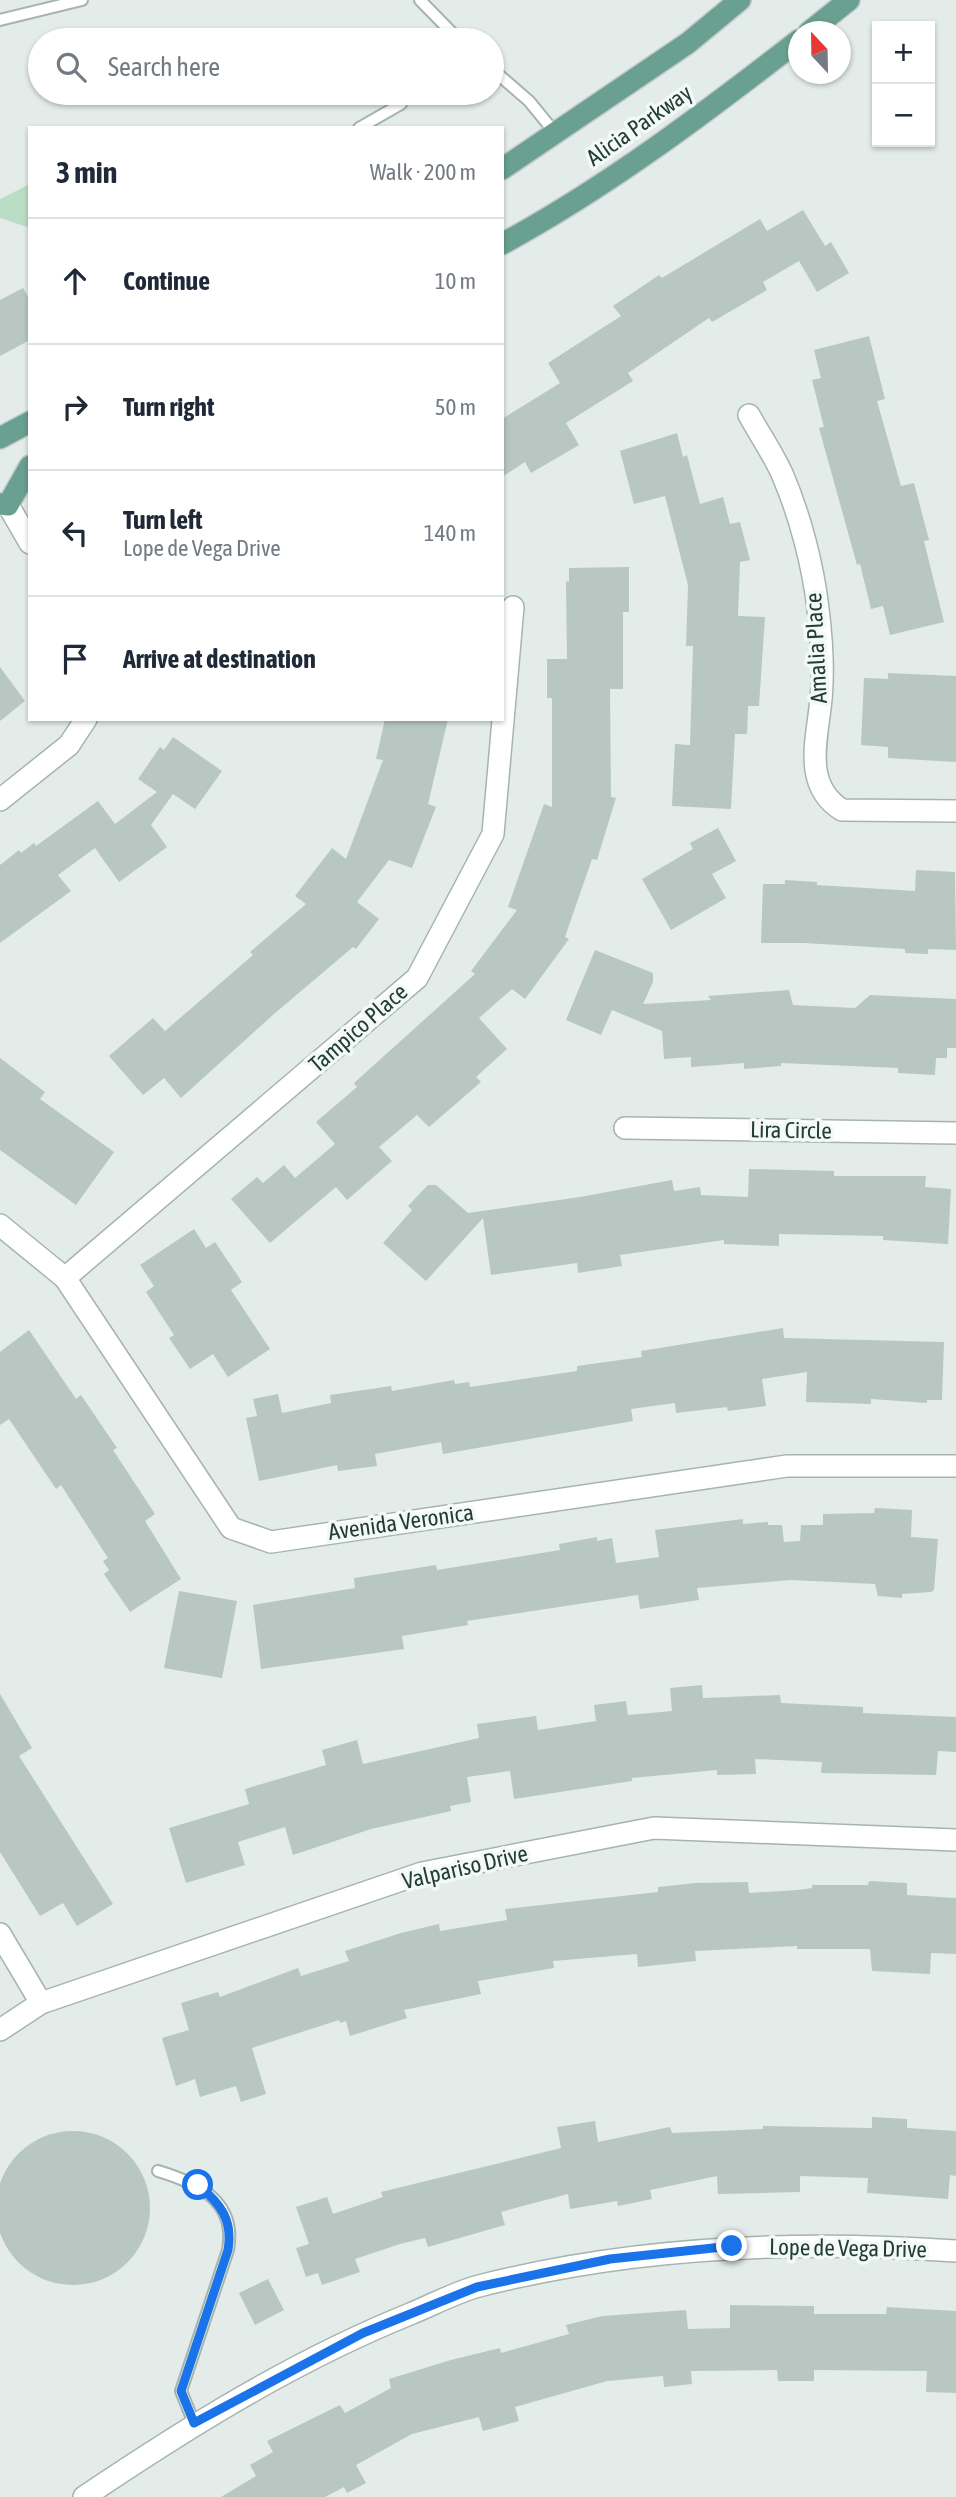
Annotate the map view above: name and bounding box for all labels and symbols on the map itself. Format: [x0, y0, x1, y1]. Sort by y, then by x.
north arrow [788, 21, 851, 84]
street label: Alicia Parkway [581, 79, 697, 171]
street label: Amalia Place [800, 592, 832, 704]
street label: Tampico Place [304, 978, 412, 1078]
street label: Lira Circle [750, 1116, 832, 1144]
street label: Avenida Veronica [327, 1499, 475, 1545]
street label: Valpariso Drive [400, 1840, 530, 1894]
route start [182, 2169, 213, 2200]
route end [716, 2230, 747, 2261]
street label: Lope de Vega Drive [769, 2234, 927, 2262]

